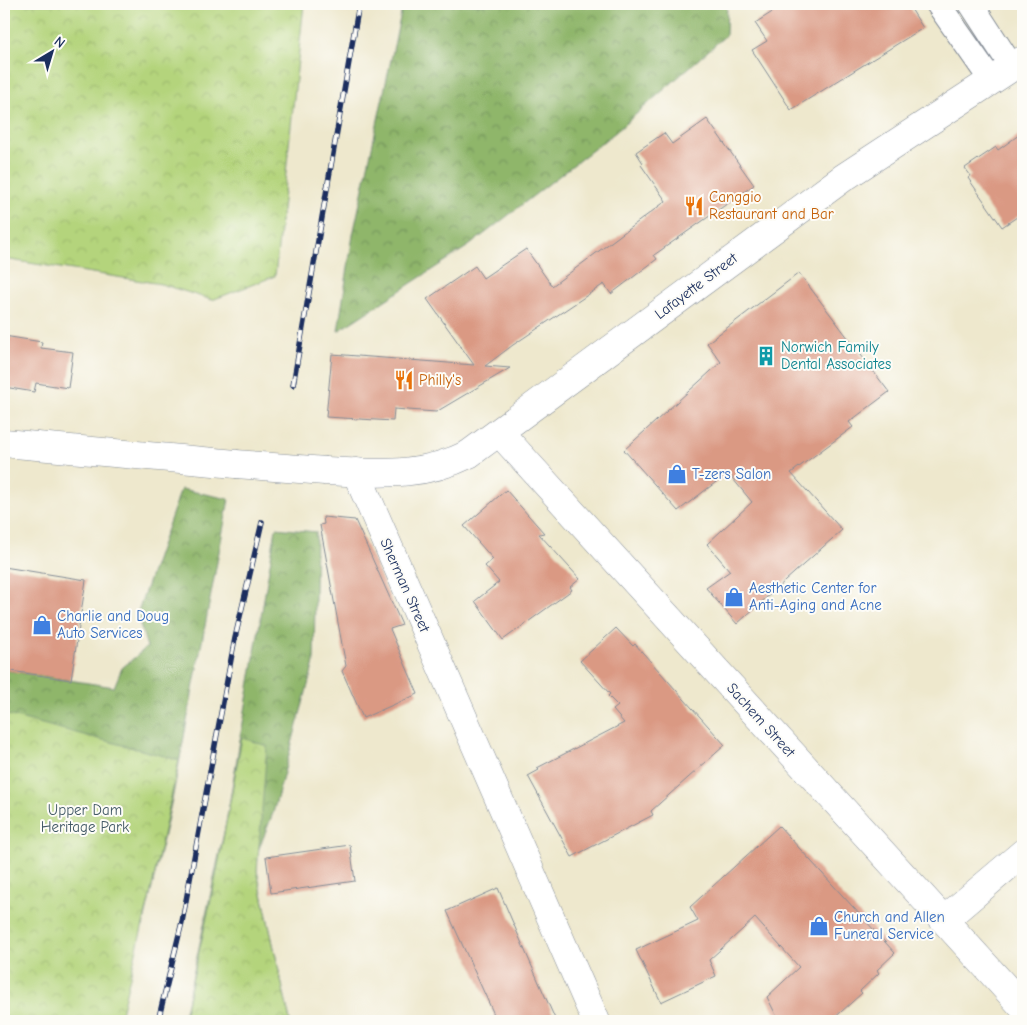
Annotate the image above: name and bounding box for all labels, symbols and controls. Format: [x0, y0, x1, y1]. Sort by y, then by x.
north arrow [28, 28, 78, 78]
text: N [51, 33, 69, 52]
place label: Canggio Restaurant and Bar [709, 188, 834, 223]
restaurant icon: Canggio Restaurant and Bar [683, 195, 705, 217]
street label: Lafayette Street [651, 249, 741, 323]
place label: Norwich Family Dental Associates [781, 338, 891, 373]
building icon: Norwich Family Dental Associates [755, 345, 777, 367]
restaurant icon: Philly's [393, 369, 415, 391]
place label: Philly's [419, 371, 461, 389]
shop icon: T-zers Salon [666, 463, 688, 485]
place label: T-zers Salon [692, 465, 771, 483]
street label: Sherman Street [376, 535, 434, 635]
place label: Aesthetic Center for Anti-Aging and Acne [749, 579, 882, 614]
shop icon: Aesthetic Center for Anti-Aging and Acne [723, 586, 745, 608]
place label: Charlie and Doug Auto Services [57, 607, 169, 642]
shop icon: Charlie and Doug Auto Services [31, 614, 53, 636]
street label: Sachem Street [723, 679, 800, 761]
park label: Upper Dam Heritage Park [41, 801, 130, 836]
place label: Church and Allen Funeral Service [834, 908, 945, 943]
shop icon: Church and Allen Funeral Service [808, 915, 830, 937]

